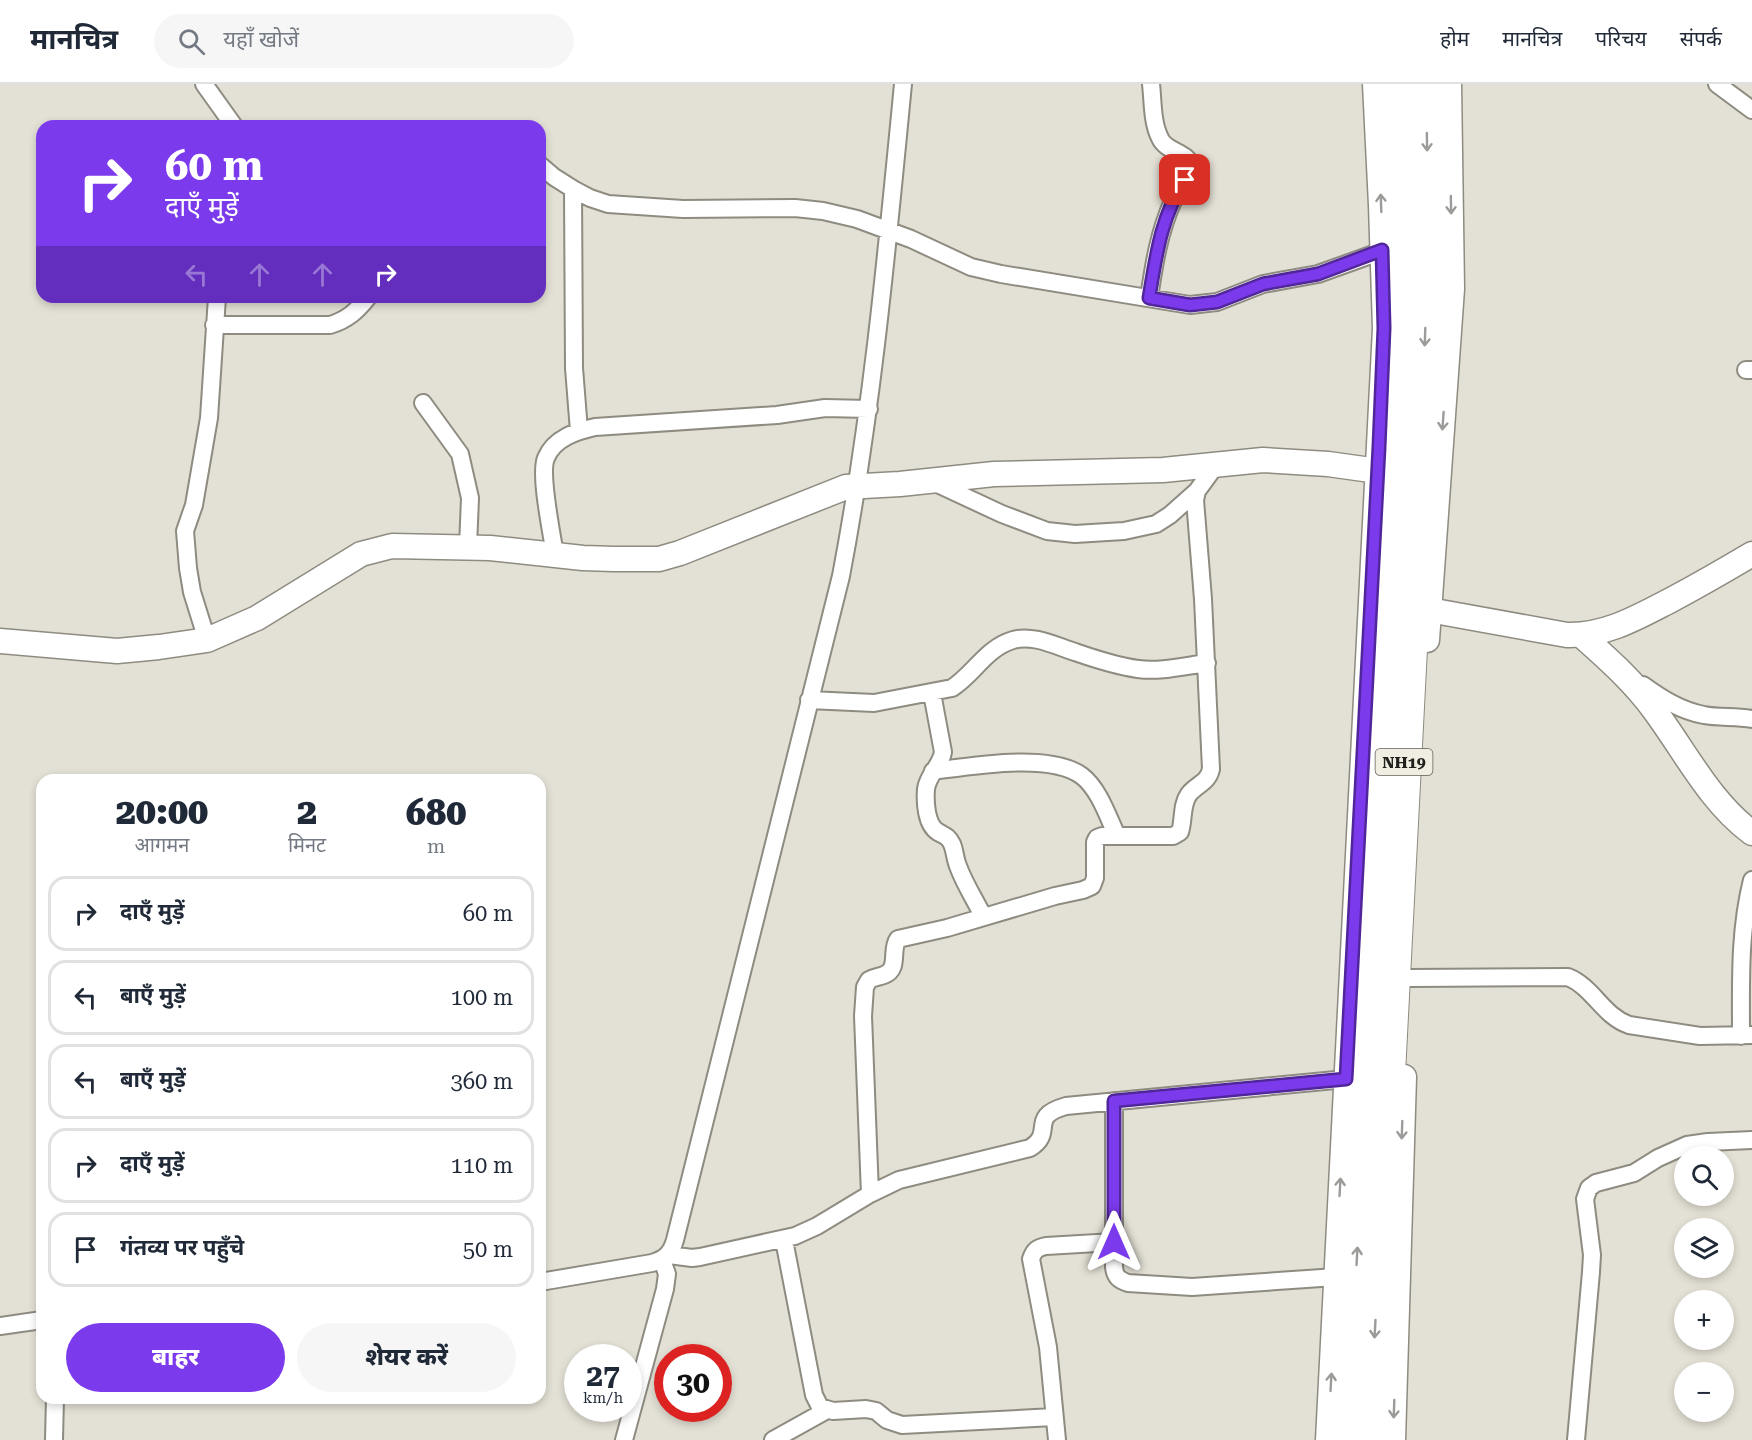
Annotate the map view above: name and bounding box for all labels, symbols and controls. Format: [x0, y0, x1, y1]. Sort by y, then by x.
search box [154, 14, 574, 68]
text: मानचित्र [30, 23, 118, 56]
icon: search [175, 25, 208, 58]
text: यहाँ खोजें [223, 27, 299, 52]
text: होम [1440, 27, 1469, 51]
text: मानचित्र [1502, 27, 1562, 51]
text: परिचय [1595, 27, 1647, 51]
text: संपर्क [1680, 27, 1722, 51]
one-way arrow [1421, 132, 1433, 152]
text: 60 m [165, 141, 263, 190]
icon: right [66, 144, 144, 222]
pin [1159, 154, 1210, 205]
icon: arrive [1168, 163, 1201, 196]
text: दाएँ मुड़ें [165, 191, 239, 223]
one-way arrow [1375, 193, 1387, 213]
one-way arrow [1445, 195, 1457, 215]
icon: left [180, 258, 213, 291]
icon: ahead [243, 258, 276, 291]
icon: ahead [306, 258, 339, 291]
icon: right [369, 258, 402, 291]
one-way arrow [1419, 327, 1431, 347]
one-way arrow [1437, 411, 1448, 431]
road number: NH19 [1376, 749, 1432, 775]
text: 20:00 [116, 791, 208, 833]
text: 2 [297, 791, 317, 833]
text: 680 [406, 792, 466, 834]
text: आगमन [135, 833, 189, 857]
text: मिनट [288, 833, 326, 857]
text: m [427, 834, 445, 858]
icon: right [69, 897, 102, 930]
text: दाएँ मुड़ें [120, 899, 185, 924]
text: 60 m [463, 901, 513, 926]
icon: left [69, 981, 102, 1014]
text: बाएँ मुड़ें [120, 983, 186, 1008]
text: 100 m [450, 985, 513, 1010]
icon: left [69, 1065, 102, 1098]
text: बाएँ मुड़ें [120, 1067, 186, 1092]
text: 360 m [450, 1069, 513, 1094]
one-way arrow [1397, 1119, 1408, 1139]
map controls [1674, 1146, 1734, 1422]
button: search [1674, 1146, 1734, 1206]
icon: right [69, 1149, 102, 1182]
text: दाएँ मुड़ें [120, 1151, 185, 1176]
text: 110 m [450, 1153, 513, 1178]
one-way arrow [1335, 1177, 1346, 1197]
position arrow [1082, 1210, 1146, 1274]
button: layers [1674, 1218, 1734, 1278]
icon: arrive [69, 1233, 102, 1266]
text: गंतव्य पर पहुँचे [120, 1235, 244, 1260]
text: 50 m [463, 1237, 513, 1262]
one-way arrow [1352, 1246, 1363, 1266]
button: + [1674, 1290, 1734, 1350]
one-way arrow [1370, 1319, 1381, 1339]
button: बाहर [66, 1323, 285, 1392]
button: शेयर करें [297, 1323, 516, 1392]
speed limit sign: 30 [654, 1344, 732, 1422]
text: 27 [586, 1358, 620, 1393]
button: − [1674, 1362, 1734, 1422]
one-way arrow [1325, 1372, 1336, 1392]
text: km/h [583, 1389, 623, 1407]
one-way arrow [1388, 1398, 1399, 1418]

